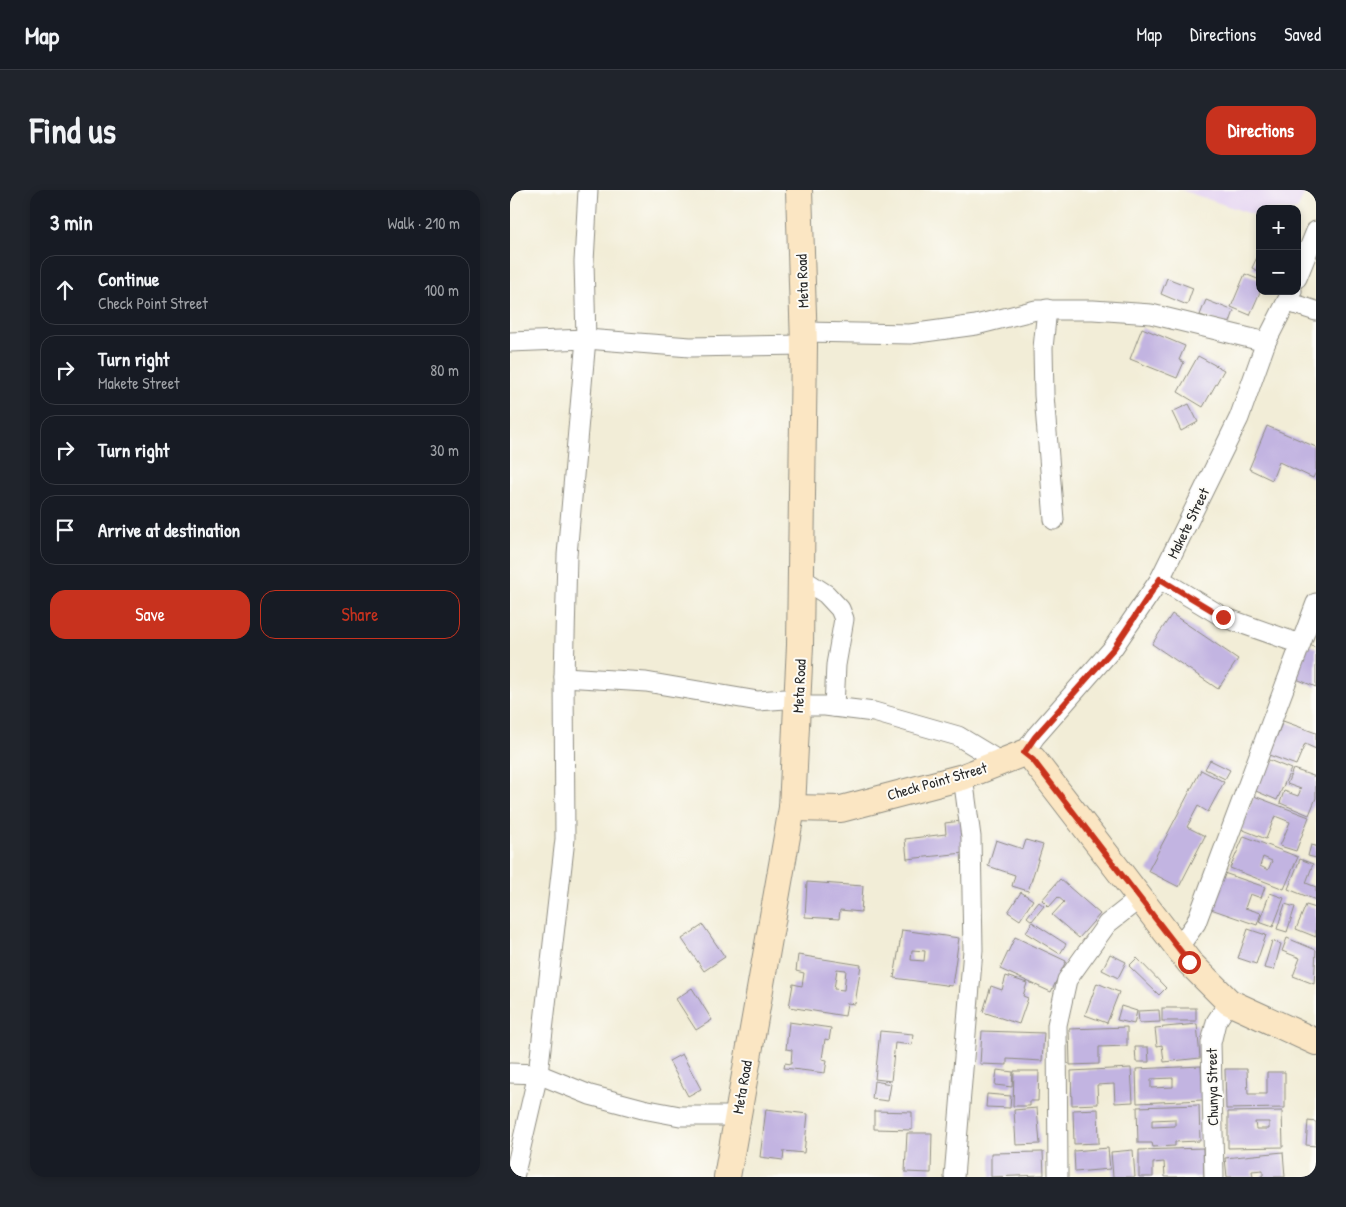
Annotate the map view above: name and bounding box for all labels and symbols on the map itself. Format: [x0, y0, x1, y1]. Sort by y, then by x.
street label: Meta Road [791, 254, 813, 308]
street label: Makete Street [1162, 483, 1215, 562]
route end [1212, 606, 1235, 629]
street label: Meta Road [787, 658, 811, 714]
street label: Check Point Street [885, 756, 990, 805]
route start [1178, 951, 1201, 974]
street label: Chunya Street [1201, 1047, 1223, 1126]
street label: Meta Road [727, 1058, 757, 1115]

